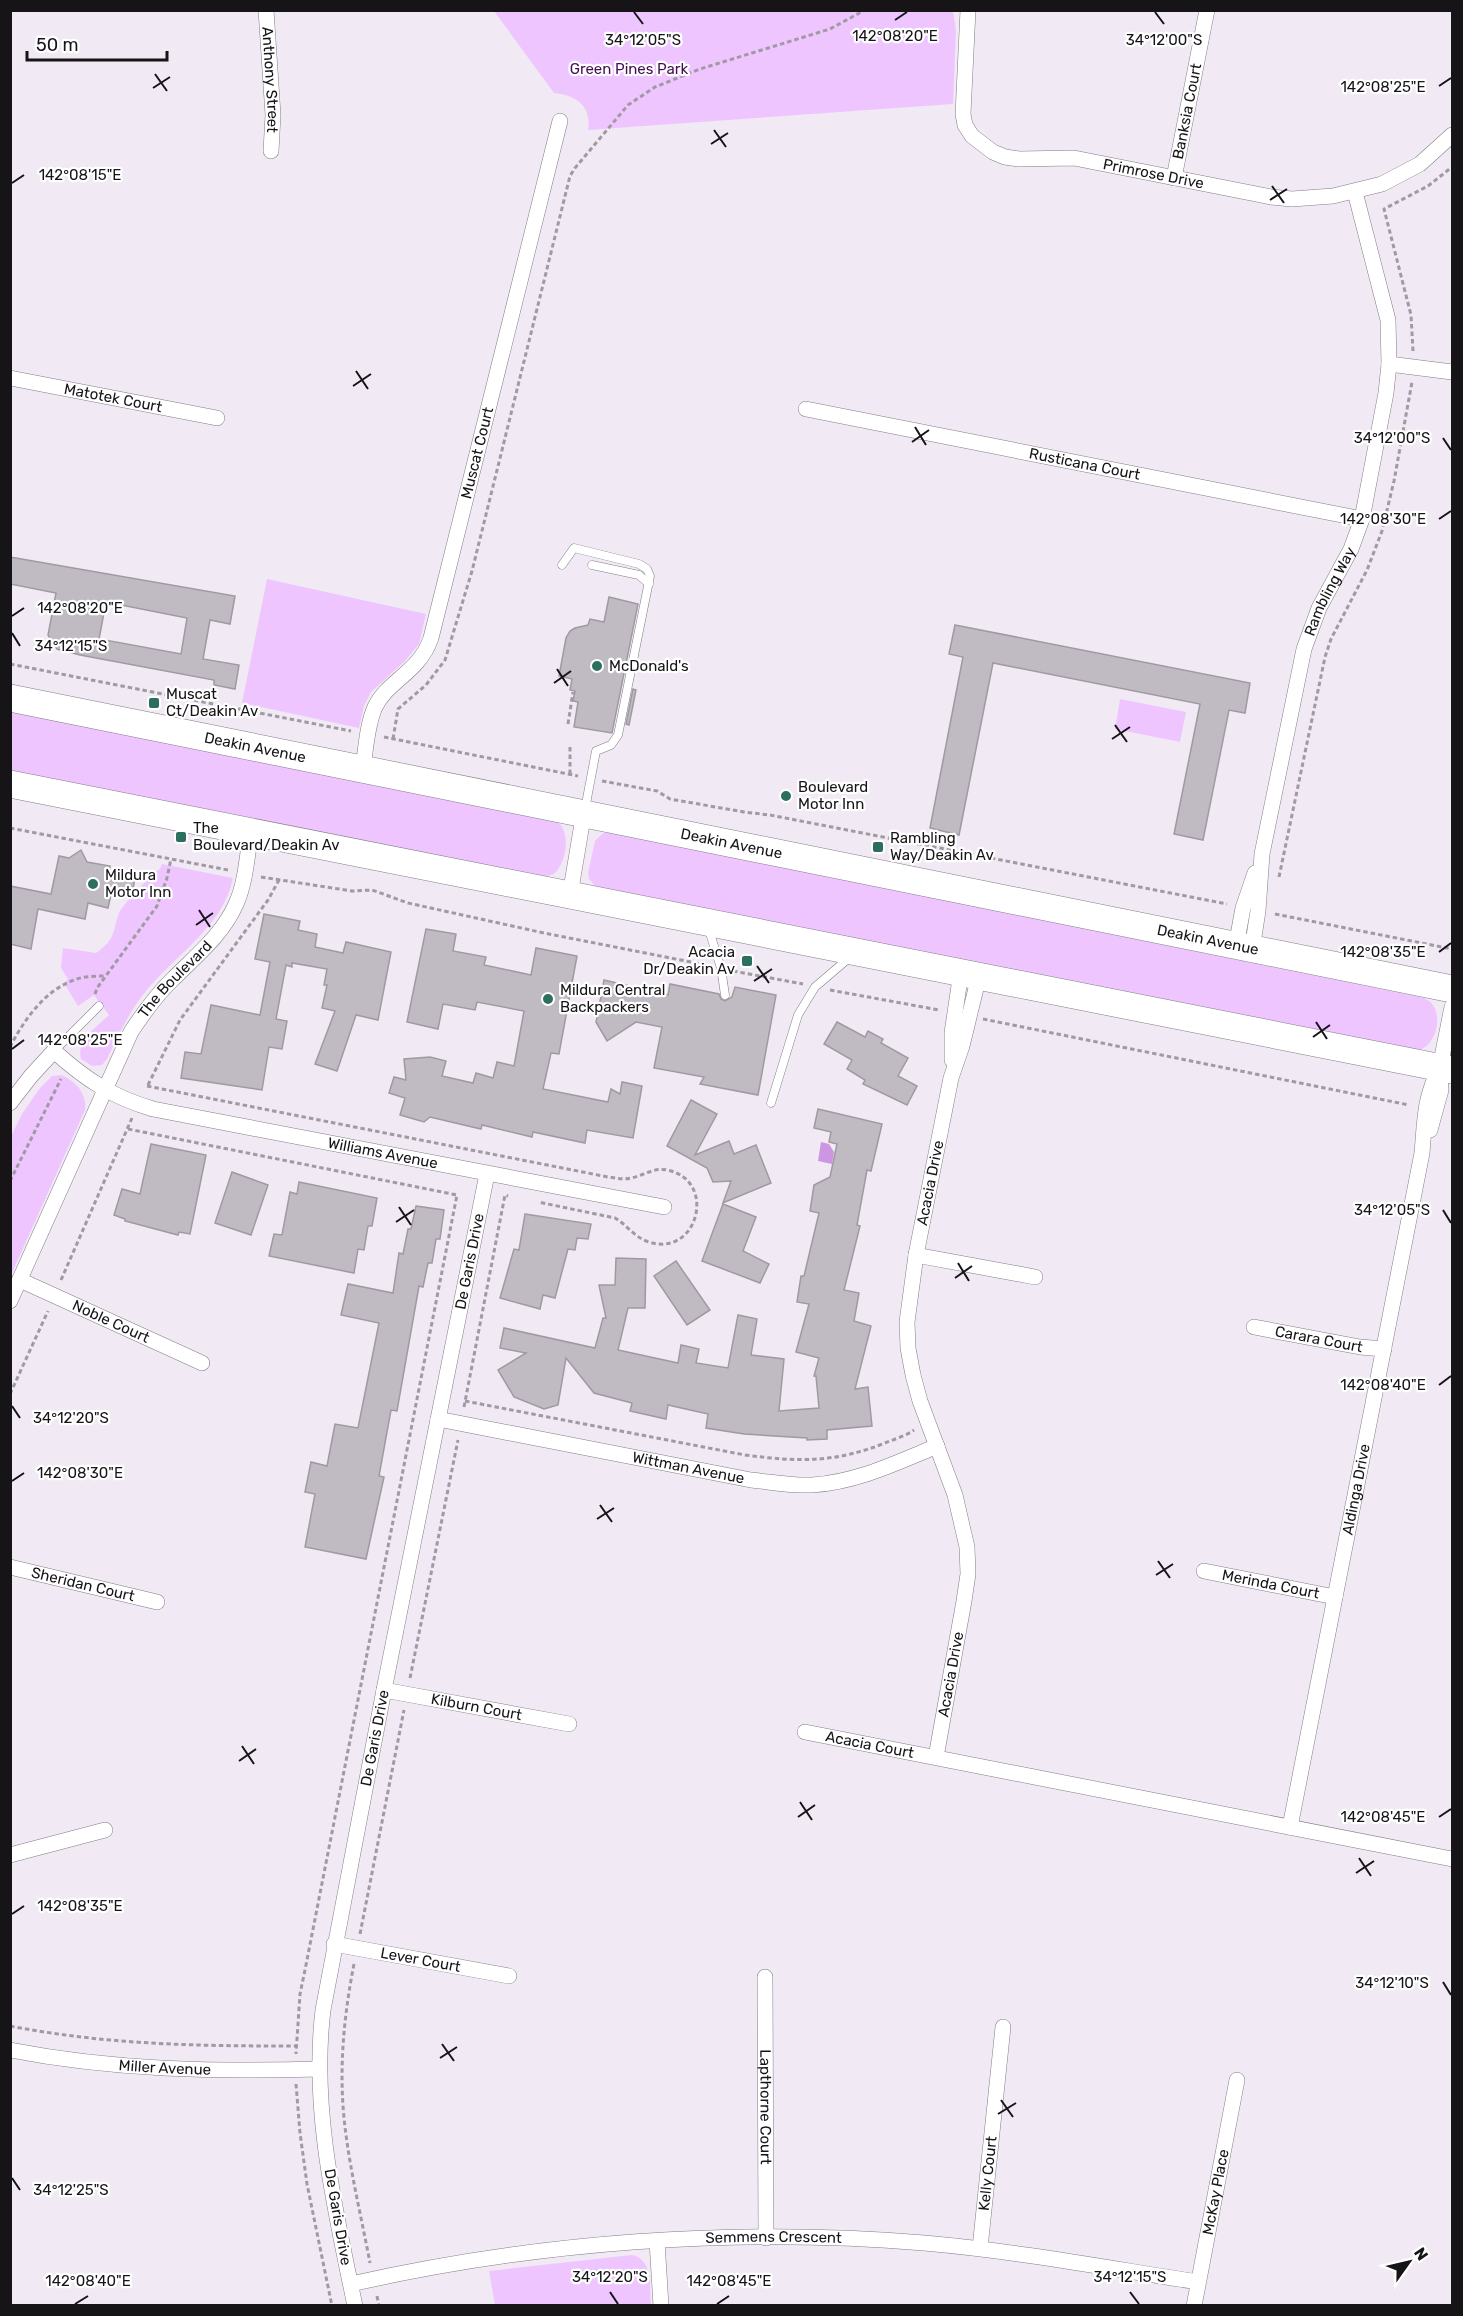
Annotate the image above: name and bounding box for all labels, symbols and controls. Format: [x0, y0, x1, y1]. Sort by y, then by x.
scale bar [27, 24, 166, 62]
street label: Anthony Street [258, 26, 282, 134]
text: 142°08'20"E [852, 27, 938, 45]
text: 34°12'05"S [605, 31, 681, 49]
text: 34°12'00"S [1126, 31, 1202, 49]
text: 50 m [36, 34, 79, 56]
park label: Green Pines Park [570, 60, 689, 78]
street label: Banksia Court [1169, 62, 1205, 161]
text: 142°08'25"E [1340, 78, 1426, 96]
street label: Primrose Drive [1102, 155, 1206, 193]
text: 142°08'15"E [39, 166, 121, 184]
street label: Matotek Court [63, 380, 164, 416]
street label: Muscat Court [457, 405, 497, 501]
text: 34°12'00"S [1354, 429, 1430, 447]
street label: Rusticana Court [1027, 444, 1142, 484]
text: 142°08'30"E [1340, 510, 1426, 528]
street label: Rambling Way [1301, 544, 1359, 638]
text: 142°08'20"E [37, 599, 123, 617]
text: 34°12'15"S [35, 637, 107, 655]
place label: McDonald's [609, 657, 689, 675]
marker: McDonald's [590, 659, 604, 673]
place label: Muscat Ct/Deakin Av [166, 685, 258, 720]
marker: Muscat Ct/Deakin Av [147, 696, 161, 710]
street label: Deakin Avenue [203, 728, 308, 767]
place label: Boulevard Motor Inn [798, 778, 868, 813]
marker: Boulevard Motor Inn [779, 789, 793, 803]
place label: The Boulevard/Deakin Av [193, 819, 340, 854]
street label: Deakin Avenue [679, 825, 784, 863]
place label: Rambling Way/Deakin Av [890, 829, 994, 864]
marker: The Boulevard/Deakin Av [174, 830, 188, 844]
marker: Rambling Way/Deakin Av [871, 840, 885, 854]
place label: Mildura Motor Inn [105, 866, 171, 901]
marker: Mildura Motor Inn [86, 877, 100, 891]
street label: Deakin Avenue [1155, 921, 1260, 959]
street label: The Boulevard [134, 937, 216, 1021]
place label: Acacia Dr/Deakin Av [643, 943, 735, 978]
text: 142°08'35"E [1340, 943, 1426, 961]
marker: Acacia Dr/Deakin Av [740, 954, 754, 968]
place label: Mildura Central Backpackers [560, 981, 665, 1016]
marker: Mildura Central Backpackers [541, 992, 555, 1006]
text: 142°08'25"E [37, 1031, 123, 1049]
street label: Williams Avenue [326, 1134, 439, 1172]
street label: Acacia Drive [913, 1139, 947, 1227]
text: 34°12'05"S [1354, 1201, 1430, 1219]
street label: De Garis Drive [451, 1212, 488, 1311]
street label: Noble Court [69, 1296, 153, 1347]
street label: Carara Court [1273, 1322, 1364, 1356]
text: 142°08'40"E [1340, 1376, 1426, 1394]
text: 34°12'20"S [33, 1409, 109, 1427]
street label: Aldinga Drive [1338, 1442, 1374, 1537]
street label: Wittman Avenue [631, 1448, 746, 1488]
text: 142°08'30"E [37, 1464, 123, 1482]
street label: Sheridan Court [30, 1563, 136, 1605]
street label: Merinda Court [1220, 1566, 1321, 1603]
street label: Acacia Drive [934, 1630, 967, 1719]
street label: De Garis Drive [357, 1688, 393, 1788]
street label: Kilburn Court [430, 1690, 523, 1724]
street label: Acacia Court [824, 1727, 916, 1762]
text: 142°08'45"E [1341, 1808, 1425, 1826]
text: 142°08'35"E [37, 1897, 123, 1915]
street label: Lever Court [379, 1944, 462, 1976]
text: 34°12'10"S [1355, 1974, 1429, 1992]
street label: Lapthorne Court [756, 2049, 775, 2165]
street label: Miller Avenue [118, 2056, 211, 2079]
street label: Kelly Court [975, 2135, 1001, 2212]
street label: McKay Place [1199, 2148, 1233, 2236]
street label: De Garis Drive [321, 2167, 355, 2267]
text: 34°12'25"S [33, 2181, 109, 2199]
street label: Semmens Crescent [705, 2228, 842, 2247]
north arrow [1379, 2232, 1439, 2292]
text: N [1410, 2244, 1432, 2264]
text: 34°12'20"S [572, 2268, 648, 2286]
text: 34°12'15"S [1094, 2268, 1166, 2286]
text: 142°08'40"E [45, 2272, 131, 2290]
text: 142°08'45"E [687, 2272, 771, 2290]

